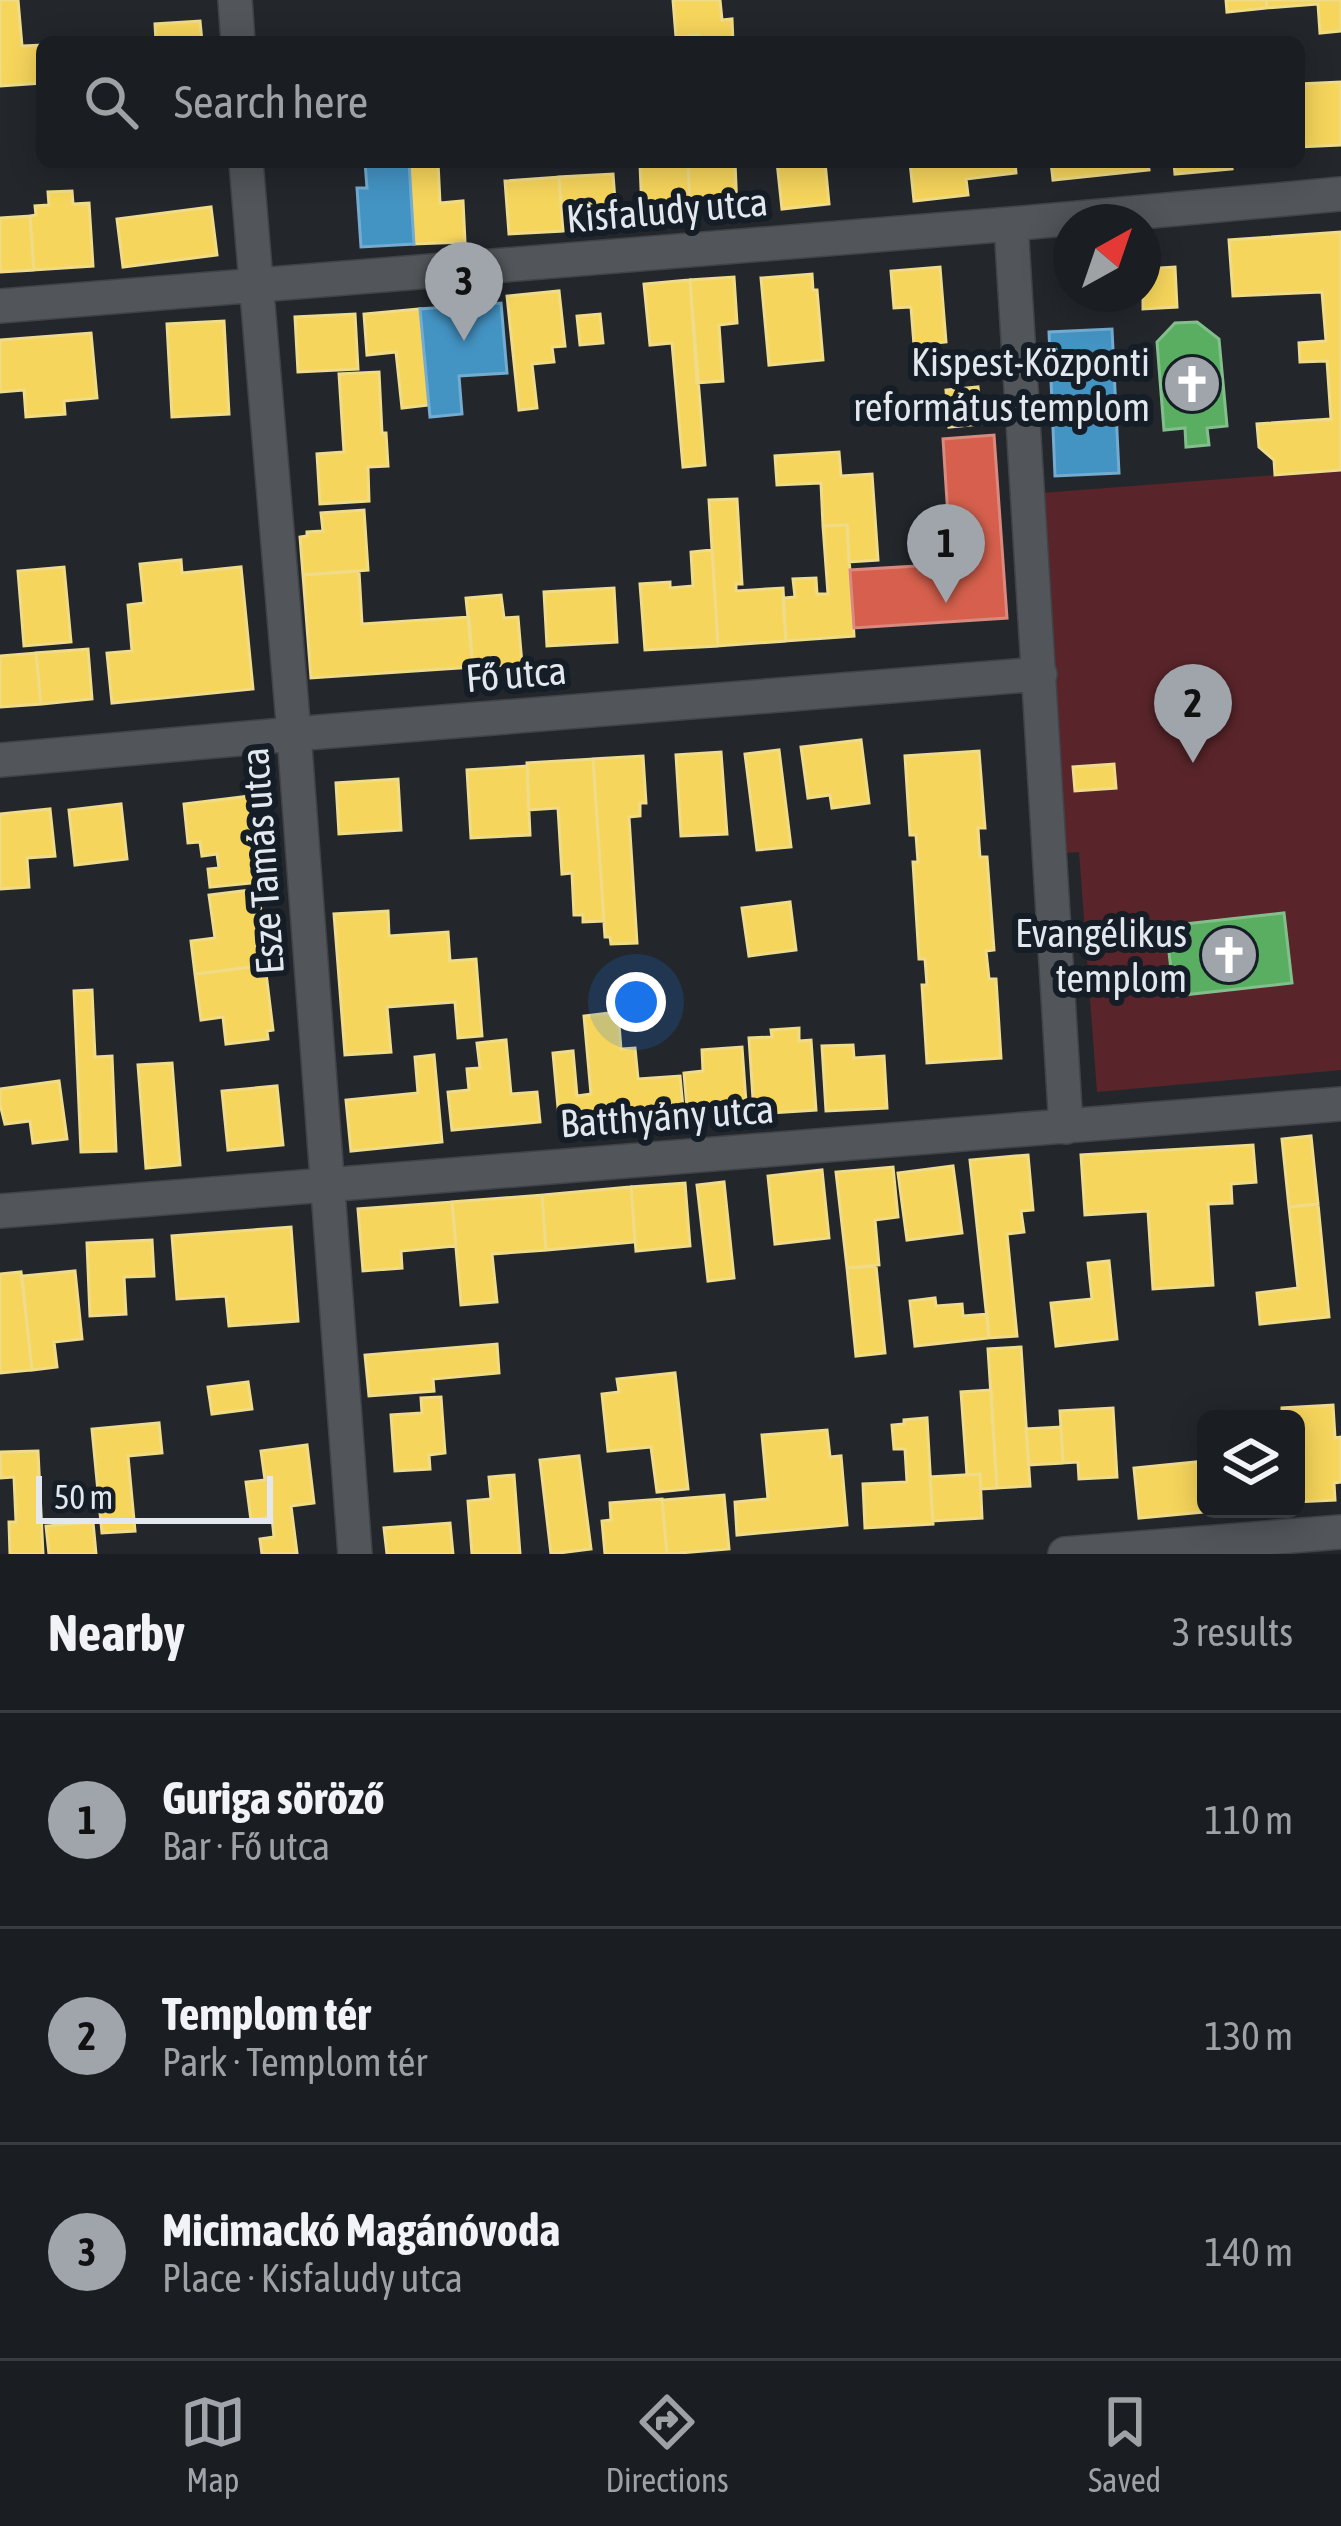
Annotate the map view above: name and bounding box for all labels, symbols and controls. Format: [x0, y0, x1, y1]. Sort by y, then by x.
search box [36, 36, 1305, 168]
icon: search [78, 69, 144, 135]
text: Search here [174, 76, 368, 128]
street label: Kisfaludy utca [564, 179, 770, 241]
north arrow [1053, 204, 1161, 312]
pin: 3 [425, 242, 503, 341]
place label: Kispest-Központi református templom [853, 340, 1150, 429]
church icon: Kispest-Központi református templom [1161, 353, 1223, 415]
pin: 1 [907, 504, 985, 603]
street label: Fő utca [464, 648, 568, 700]
pin: 2 [1154, 664, 1232, 763]
street label: Esze Tamás utca [232, 746, 292, 976]
place label: Evangélikus templom [1015, 911, 1187, 1000]
church icon: Evangélikus templom [1198, 924, 1260, 986]
your location [606, 972, 666, 1032]
street label: Batthyány utca [559, 1087, 775, 1145]
map controls [1197, 1410, 1305, 1518]
button: layers [1197, 1410, 1305, 1518]
scale bar [36, 1470, 273, 1523]
text: 50 m [54, 1478, 113, 1516]
text: Nearby [48, 1603, 185, 1662]
text: 3 results [1172, 1610, 1293, 1654]
text: Guriga söröző [162, 1772, 385, 1824]
text: 1 [78, 1798, 96, 1842]
text: 110 m [1205, 1798, 1293, 1842]
text: Bar · Fő utca [162, 1824, 330, 1868]
text: Templom tér [162, 1988, 371, 2040]
text: 2 [78, 2014, 96, 2058]
text: 130 m [1205, 2014, 1293, 2058]
text: Park · Templom tér [162, 2040, 427, 2084]
text: Micimackó Magánóvoda [162, 2204, 560, 2256]
text: 3 [78, 2230, 96, 2274]
text: 140 m [1205, 2230, 1293, 2274]
text: Place · Kisfaludy utca [162, 2256, 463, 2300]
tab: Map [180, 2389, 246, 2499]
tab: Directions [605, 2389, 729, 2499]
tab: Saved [1088, 2389, 1161, 2499]

